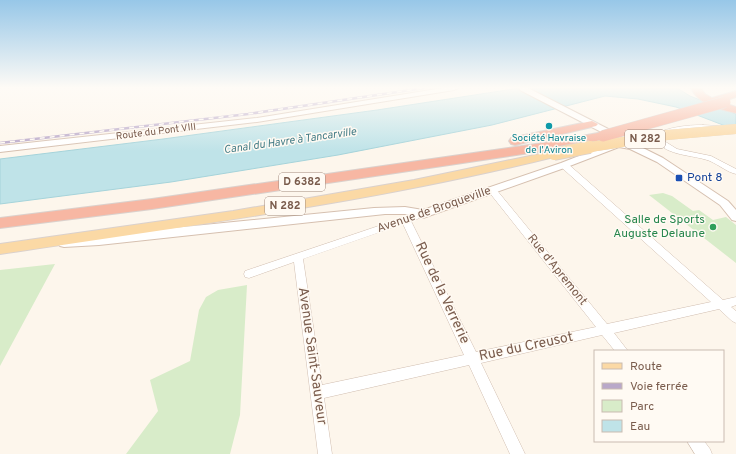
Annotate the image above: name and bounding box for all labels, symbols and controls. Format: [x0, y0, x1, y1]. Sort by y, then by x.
street label: Route du Pont VIII [115, 121, 197, 143]
marker: Société Havraise de l'Aviron [544, 121, 554, 131]
water label: Canal du Havre à Tancarville [223, 125, 357, 157]
road number: N 282 [625, 130, 665, 148]
place label: Société Havraise de l'Aviron [512, 132, 586, 157]
place label: Pont 8 [687, 170, 723, 186]
road number: D 6382 [279, 173, 325, 191]
marker: Pont 8 [674, 173, 684, 183]
street label: Avenue de Broqueville [375, 183, 493, 237]
road number: N 282 [265, 197, 305, 215]
place label: Salle de Sports Auguste Delaune [613, 212, 705, 242]
marker: Salle de Sports Auguste Delaune [708, 222, 718, 232]
street label: Rue d'Apremont [523, 231, 591, 309]
street label: Rue de la Verrerie [411, 239, 473, 347]
street label: Avenue Saint-Sauveur [294, 286, 330, 427]
street label: Rue du Creusot [477, 329, 575, 365]
legend [594, 350, 724, 442]
text: Route [630, 359, 662, 375]
text: Voie ferrée [630, 379, 688, 395]
text: Parc [630, 399, 654, 415]
text: Eau [630, 419, 650, 435]

